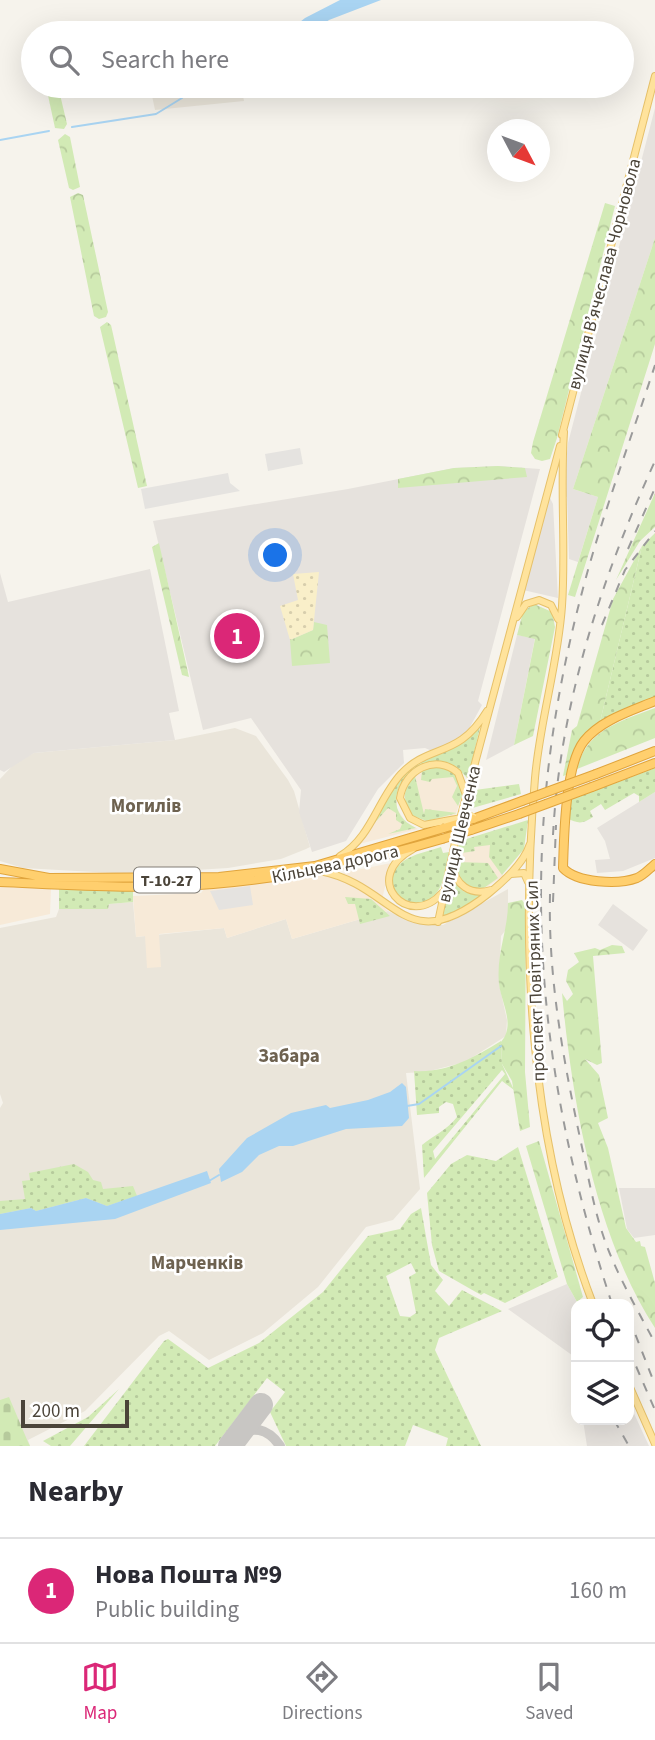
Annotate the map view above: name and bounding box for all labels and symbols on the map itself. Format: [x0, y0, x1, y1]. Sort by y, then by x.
north arrow [487, 119, 550, 182]
street label: вулиця Вʼячеслава Чорновола [562, 156, 647, 393]
your location [258, 538, 292, 572]
pin: 1 [214, 610, 260, 662]
street label: вулиця Шевченка [432, 763, 487, 905]
district label: Могилів [111, 793, 181, 820]
street label: Кільцева дорога [269, 839, 401, 890]
road number: Т-10-27 [134, 867, 200, 892]
street label: проспект Повітряних Сил [519, 880, 552, 1082]
district label: Забара [258, 1043, 320, 1070]
district label: Марченків [151, 1250, 243, 1277]
scale bar [21, 1397, 130, 1429]

